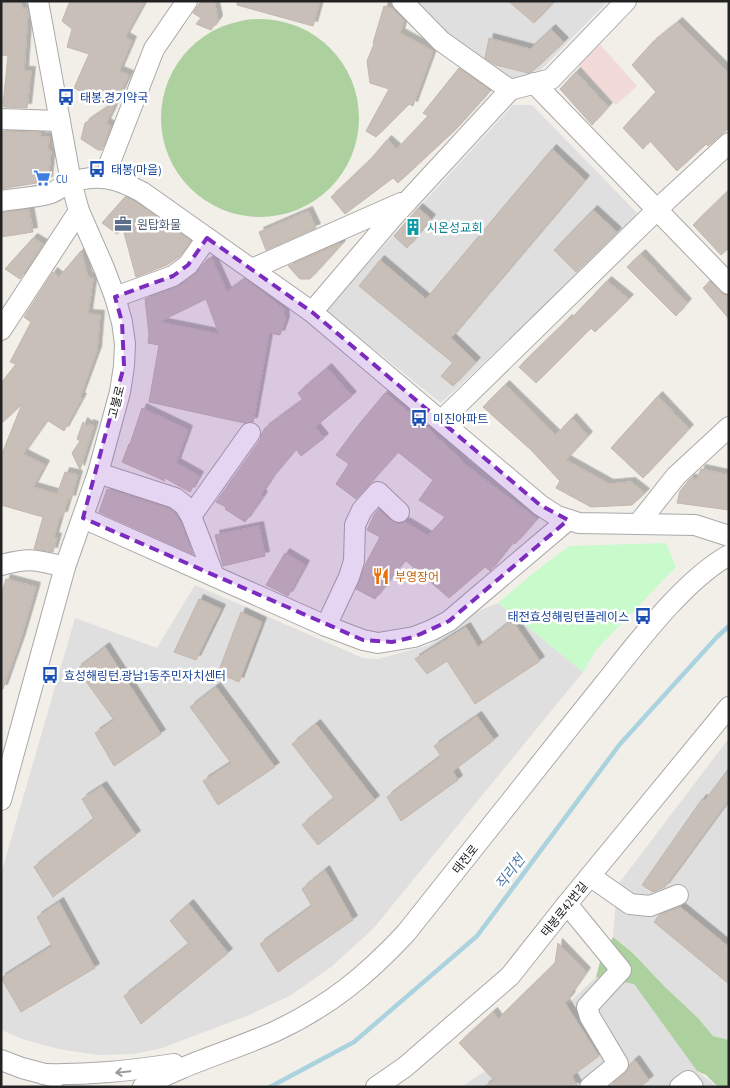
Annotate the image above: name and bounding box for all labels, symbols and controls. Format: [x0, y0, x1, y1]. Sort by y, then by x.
bus stop icon: 태봉.경기약국 [56, 87, 76, 107]
place label: 태봉.경기약국 [80, 90, 148, 105]
bus stop icon: 태봉(마을) [87, 159, 107, 179]
place label: 태봉(마을) [111, 162, 161, 177]
supermarket icon: CU [32, 168, 52, 188]
place label: CU [56, 171, 68, 186]
office icon: 원탑화물 [113, 214, 133, 234]
place label: 원탑화물 [137, 217, 181, 232]
building icon: 시온성교회 [403, 217, 423, 237]
place label: 시온성교회 [427, 220, 482, 235]
street label: 고불로 [105, 384, 127, 420]
bus stop icon: 미진아파트 [409, 408, 429, 428]
place label: 미진아파트 [433, 411, 488, 426]
restaurant icon: 부영장어 [371, 566, 391, 586]
place label: 부영장어 [395, 569, 439, 584]
bus stop icon: 태전효성해링턴플레이스 [633, 606, 653, 626]
place label: 태전효성해링턴플레이스 [508, 609, 629, 624]
bus stop icon: 효성해링턴.광남1동주민자치센터 [40, 665, 60, 685]
place label: 효성해링턴.광남1동주민자치센터 [64, 668, 226, 683]
street label: 태전로 [449, 841, 481, 877]
water label: 직리천 [491, 850, 529, 893]
street label: 태봉로42번길 [537, 879, 591, 939]
one-way arrow [115, 1067, 131, 1077]

